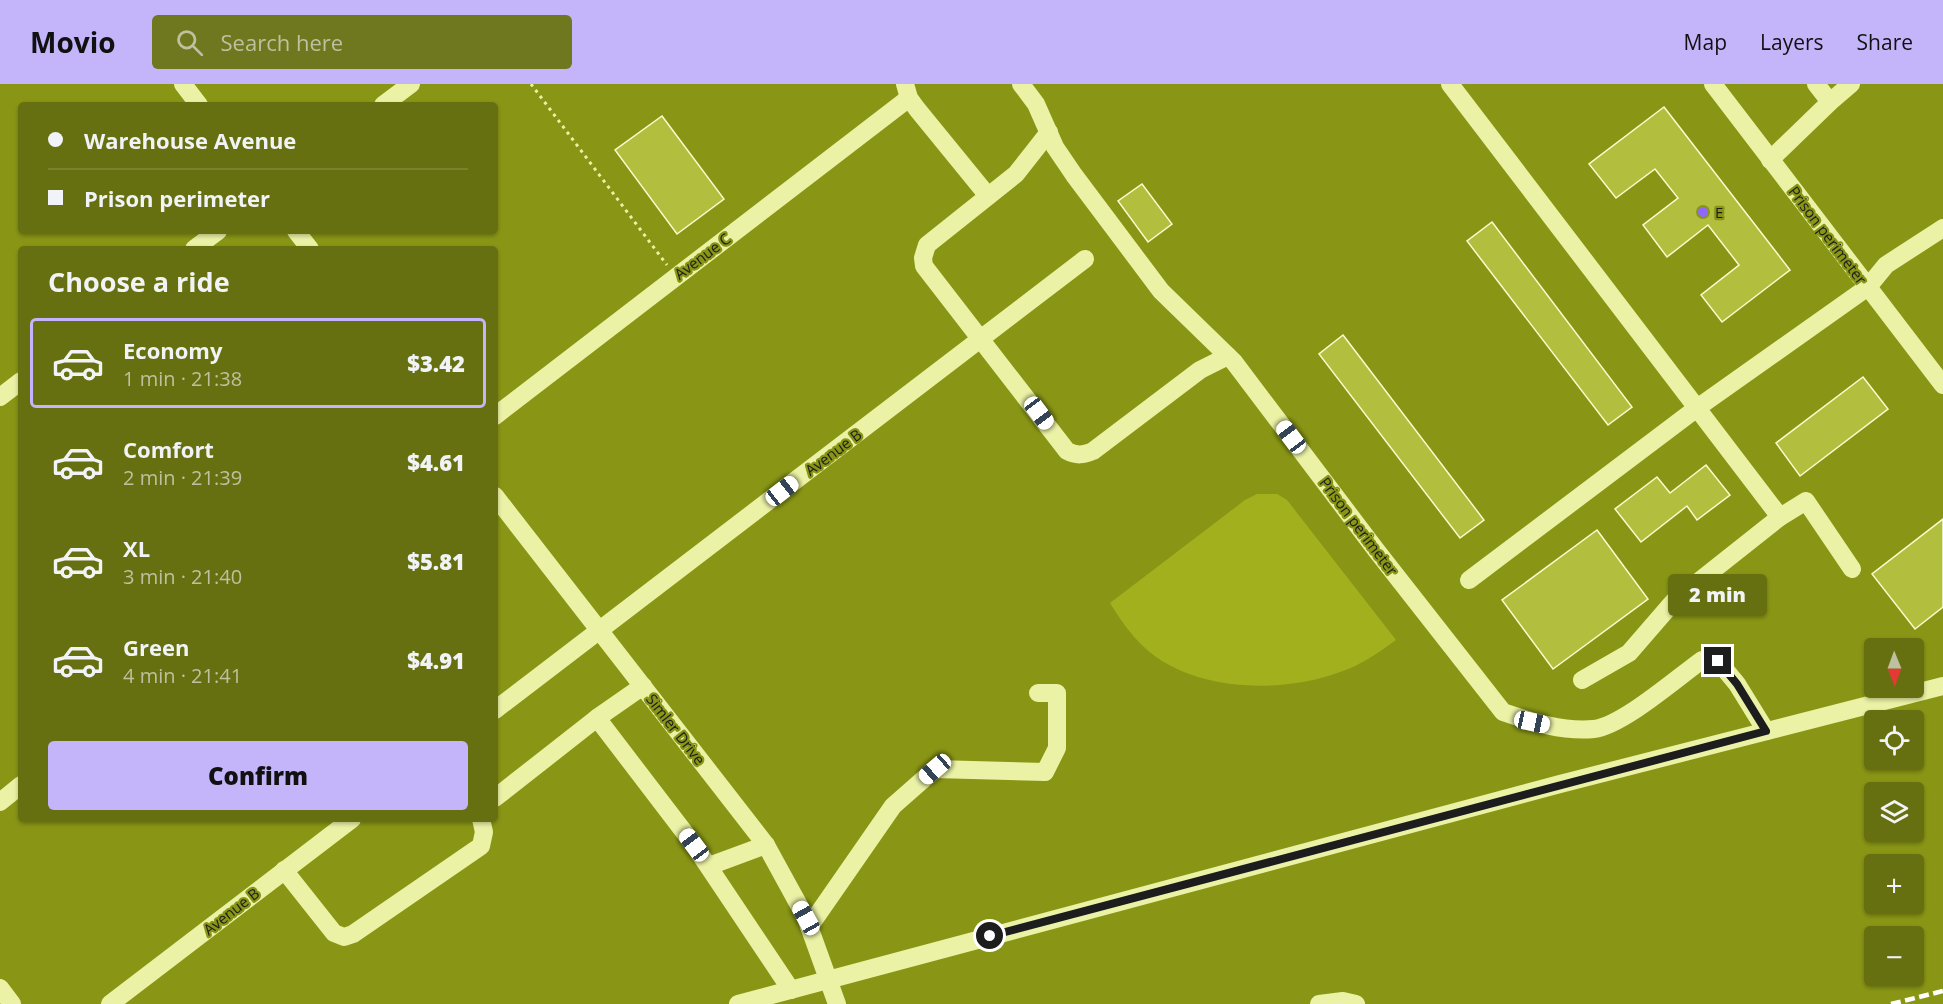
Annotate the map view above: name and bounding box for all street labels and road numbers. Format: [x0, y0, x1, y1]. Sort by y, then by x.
street label: Prison perimeter [1785, 182, 1871, 288]
street label: Avenue C [670, 228, 734, 284]
street label: Avenue B [801, 424, 865, 480]
street label: Prison perimeter [1316, 473, 1402, 579]
street label: Simler Drive [642, 689, 710, 769]
street label: Avenue B [199, 883, 263, 939]

